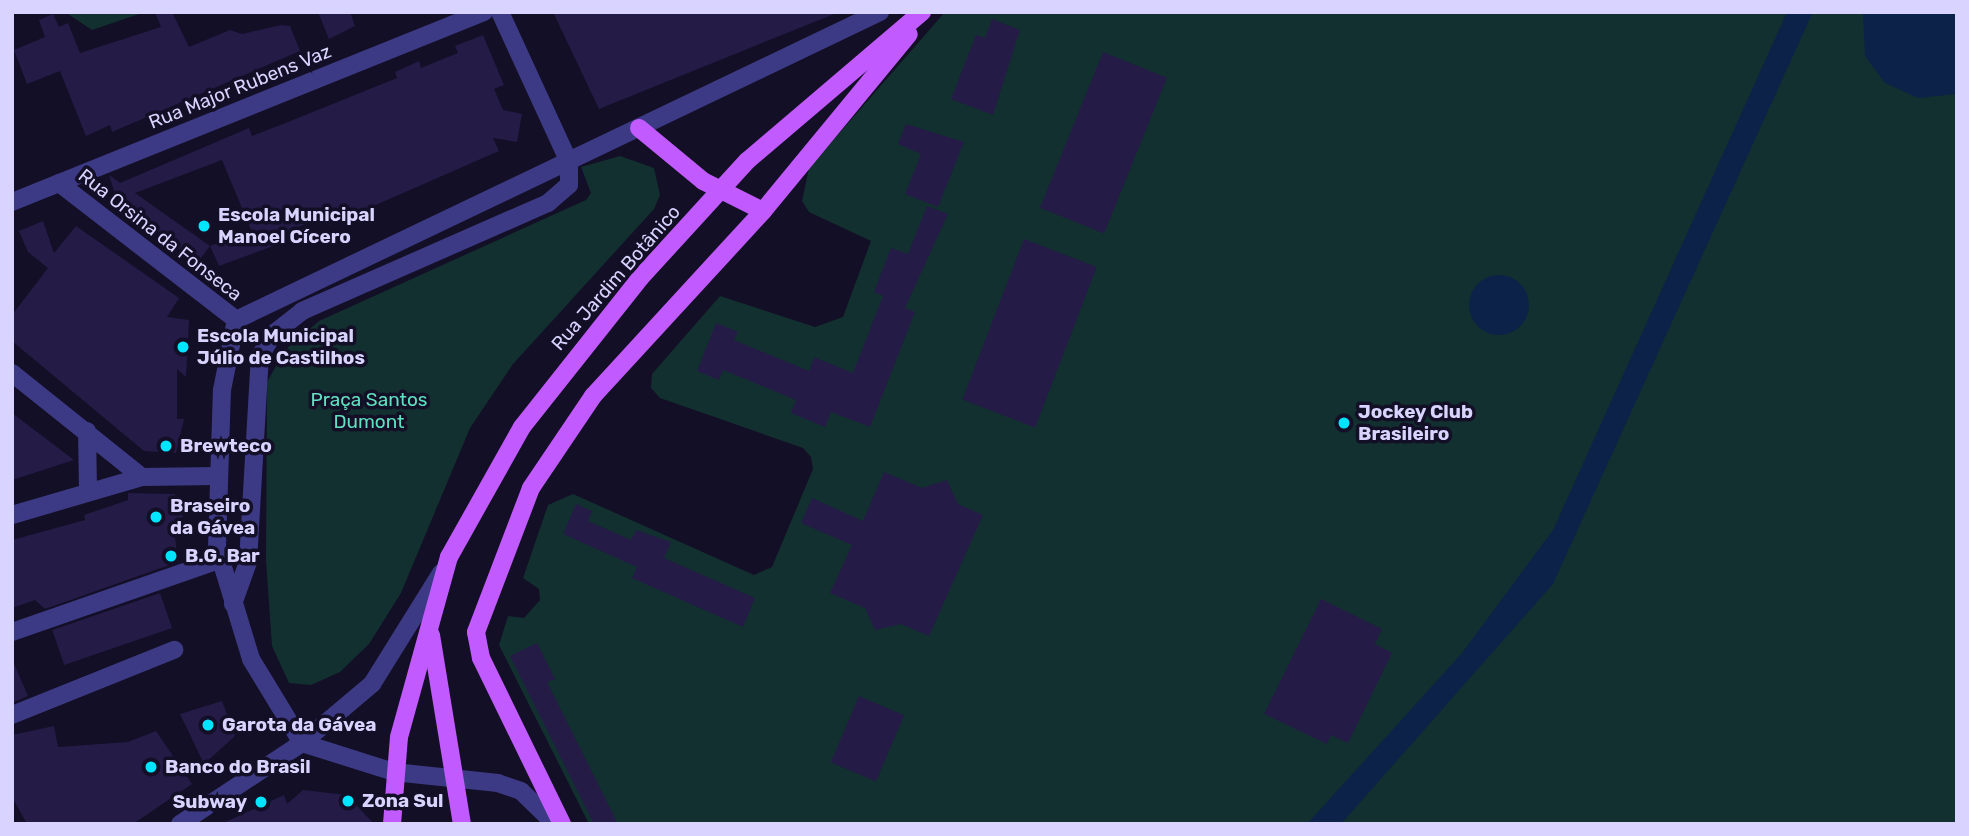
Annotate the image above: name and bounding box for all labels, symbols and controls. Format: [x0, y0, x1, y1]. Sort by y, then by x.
street label: Rua Major Rubens Vaz [145, 40, 335, 134]
street label: Rua Orsina da Fonseca [74, 164, 246, 306]
street label: Rua Jardim Botânico [547, 201, 685, 355]
place label: Escola Municipal Manoel Cícero [218, 204, 375, 248]
marker: Escola Municipal Manoel Cícero [196, 218, 212, 234]
place label: Escola Municipal Júlio de Castilhos [197, 325, 365, 369]
marker: Escola Municipal Júlio de Castilhos [175, 339, 191, 355]
park label: Praça Santos Dumont [310, 389, 428, 433]
place label: Jockey Club Brasileiro [1358, 401, 1473, 445]
marker: Jockey Club Brasileiro [1336, 415, 1352, 431]
place label: Brewteco [180, 435, 272, 457]
marker: Brewteco [158, 438, 174, 454]
place label: Braseiro da Gávea [170, 495, 255, 539]
marker: Braseiro da Gávea [148, 509, 164, 525]
place label: B.G. Bar [185, 545, 260, 567]
marker: B.G. Bar [163, 548, 179, 564]
place label: Garota da Gávea [222, 714, 376, 736]
marker: Garota da Gávea [200, 717, 216, 733]
place label: Banco do Brasil [165, 756, 311, 778]
marker: Banco do Brasil [143, 759, 159, 775]
place label: Zona Sul [362, 790, 444, 812]
place label: Subway [173, 791, 247, 813]
marker: Zona Sul [340, 793, 356, 809]
marker: Subway [253, 794, 269, 810]

